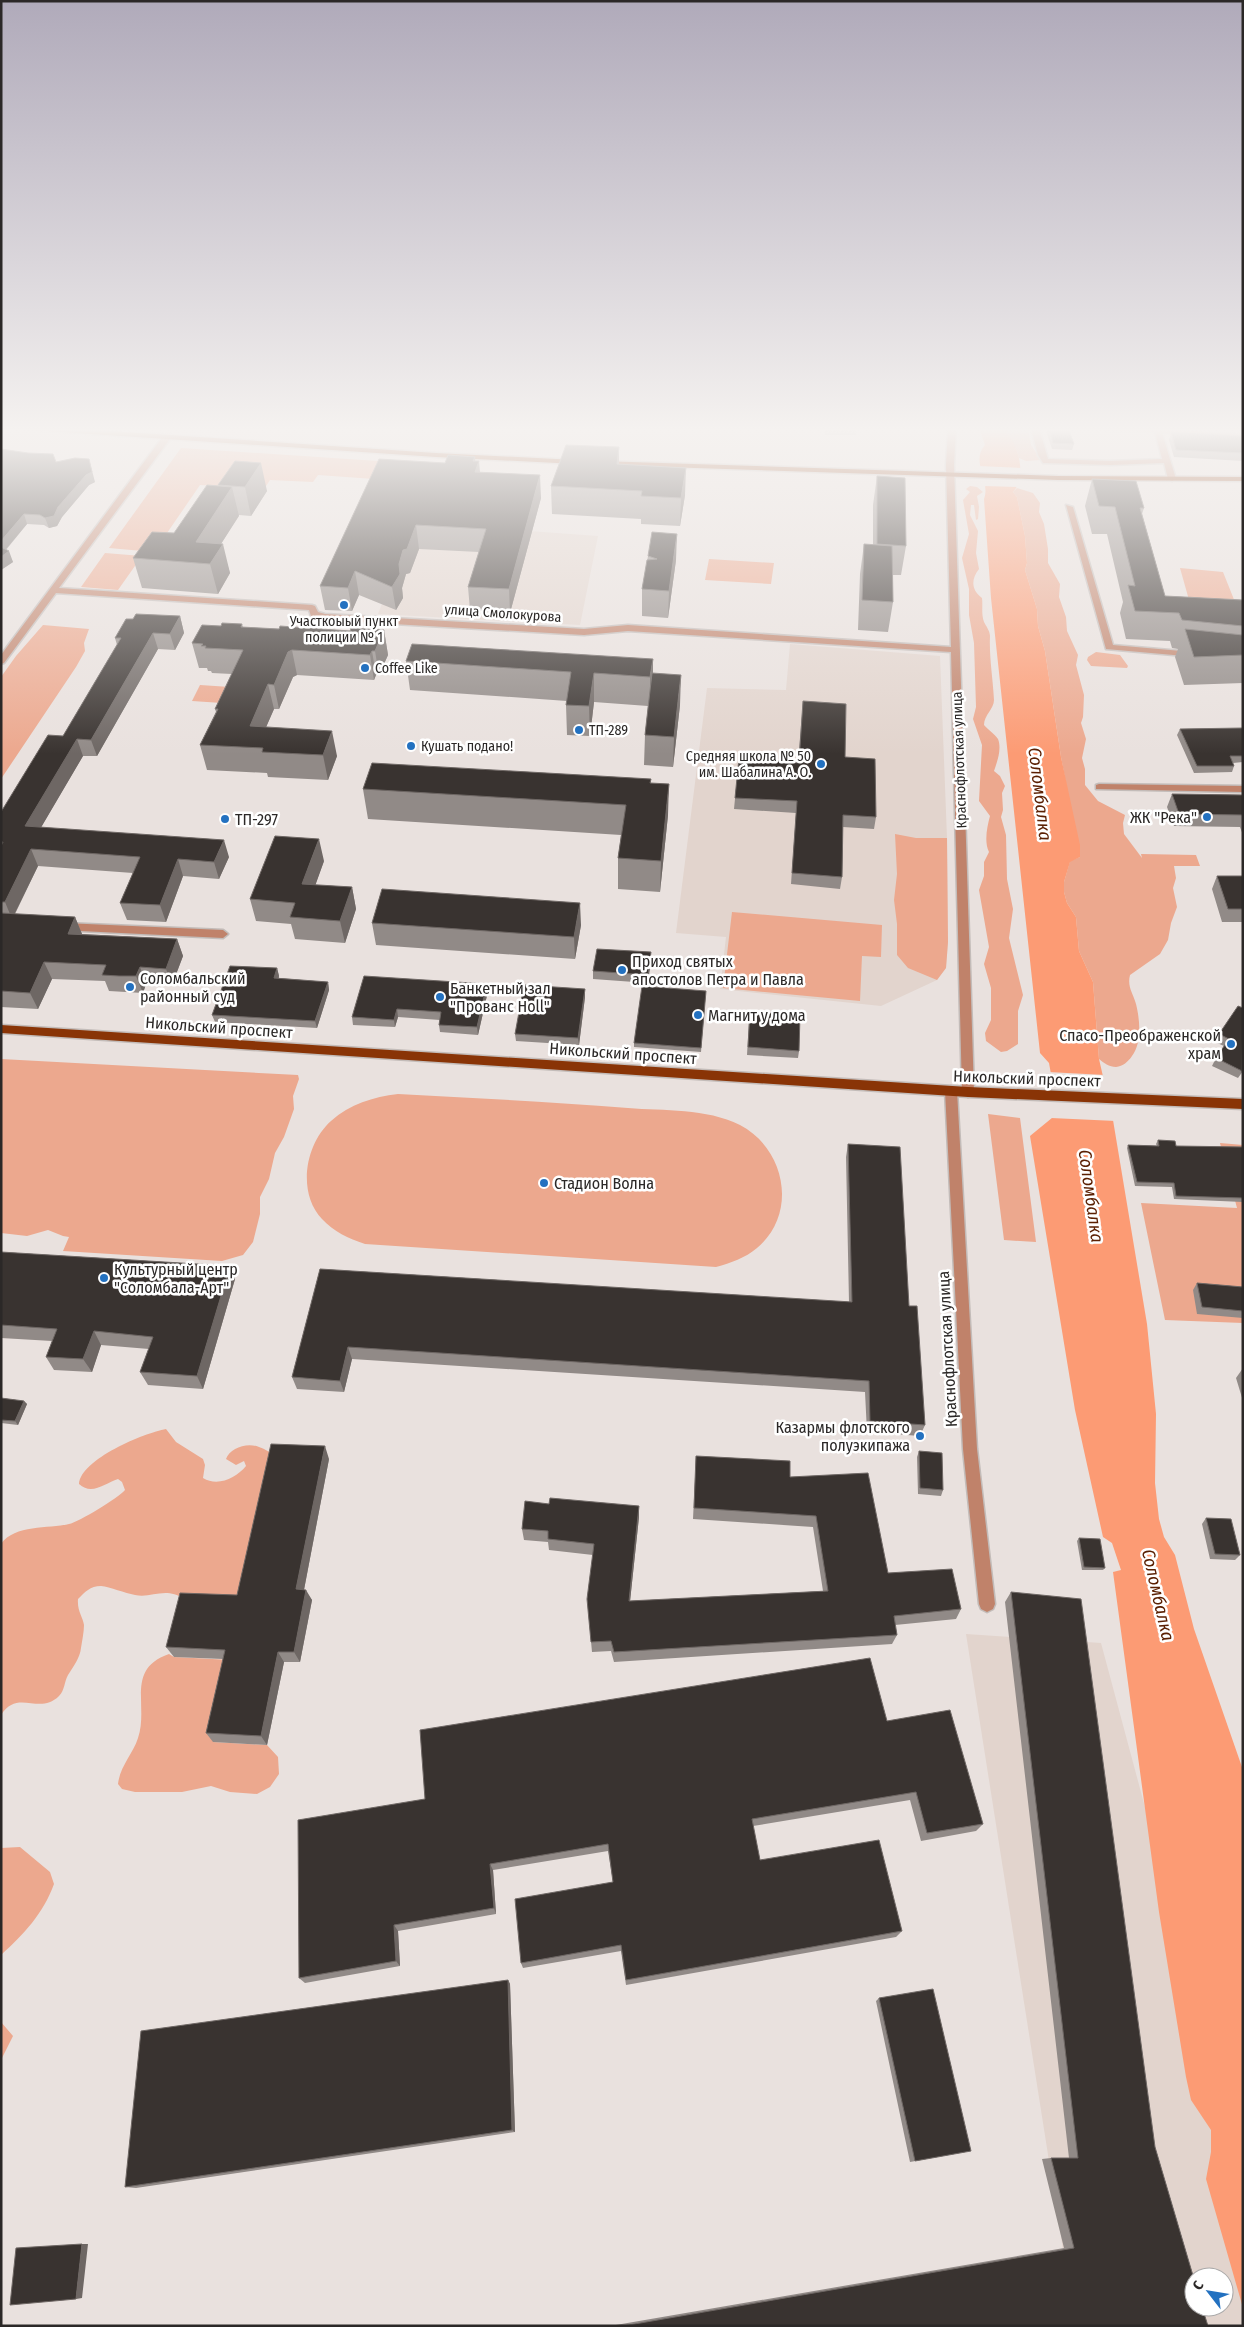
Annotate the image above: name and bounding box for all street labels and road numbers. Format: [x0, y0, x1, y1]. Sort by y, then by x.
street label: улица Смолокурова [444, 601, 562, 626]
street label: Краснофлотская улица [949, 691, 970, 829]
street label: Никольский проспект [145, 1013, 294, 1042]
street label: Никольский проспект [549, 1039, 698, 1068]
street label: Никольский проспект [953, 1066, 1102, 1091]
street label: Краснофлотская улица [934, 1270, 961, 1427]

